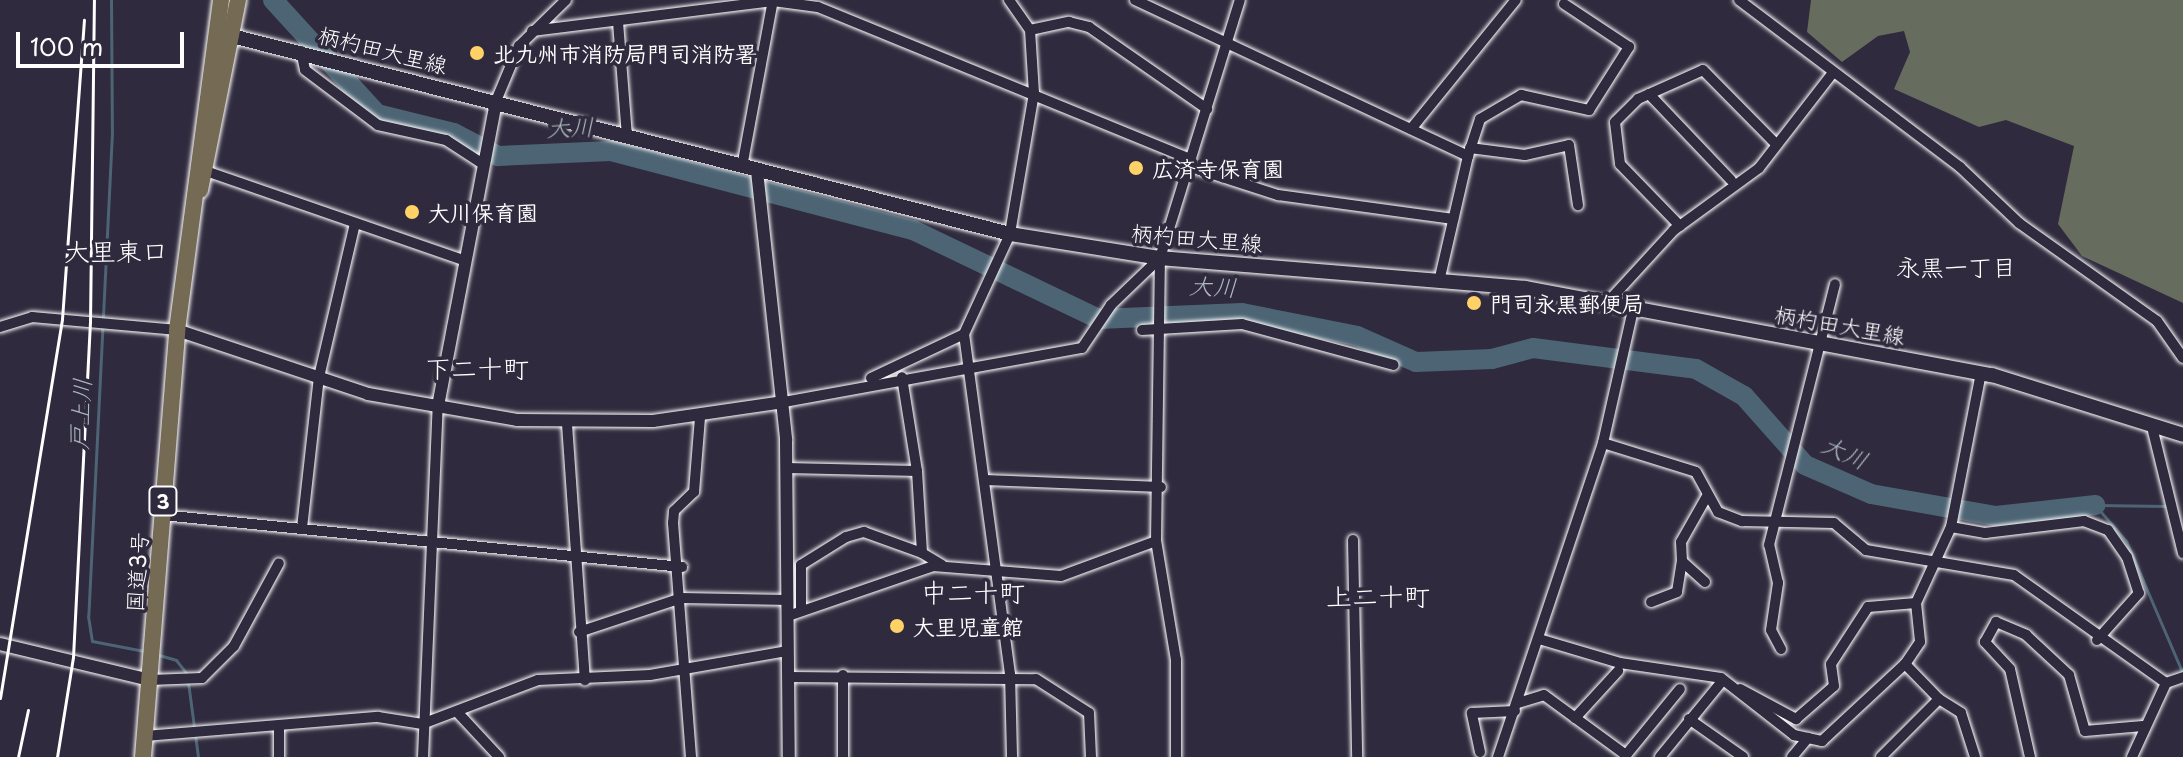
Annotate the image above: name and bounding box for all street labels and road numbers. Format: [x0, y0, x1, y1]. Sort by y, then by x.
street label: 柄杓田大里線 [316, 20, 450, 78]
street label: 柄杓田大里線 [1130, 218, 1264, 256]
street label: 柄杓田大里線 [1773, 300, 1907, 348]
road number: 3 [147, 485, 179, 517]
street label: 国道3号 [120, 531, 152, 613]

